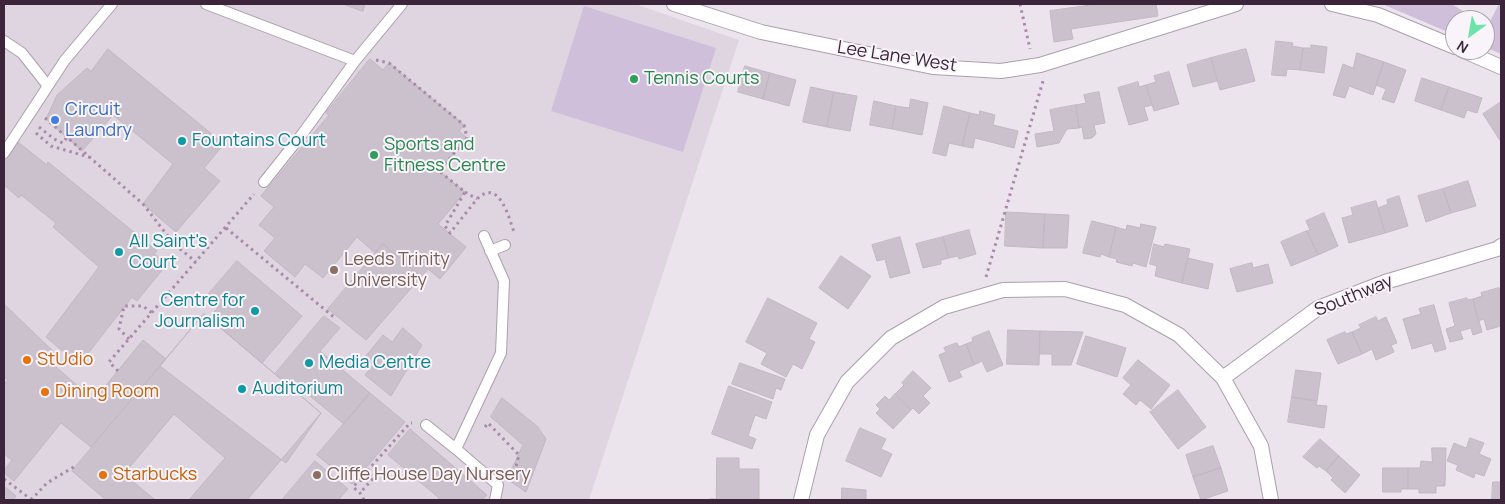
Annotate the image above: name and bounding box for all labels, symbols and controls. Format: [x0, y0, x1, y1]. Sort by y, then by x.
north arrow [1445, 10, 1495, 60]
street label: Lee Lane West [836, 37, 958, 77]
text: N [1453, 37, 1472, 58]
place label: Tennis Courts [644, 68, 760, 90]
marker: Tennis Courts [628, 73, 640, 85]
place label: Circuit Laundry [65, 99, 132, 142]
marker: Circuit Laundry [49, 114, 61, 126]
place label: Fountains Court [192, 130, 326, 152]
place label: Sports and Fitness Centre [384, 134, 506, 176]
marker: Fountains Court [176, 135, 188, 147]
marker: Sports and Fitness Centre [368, 149, 380, 161]
place label: All Saint's Court [129, 231, 207, 274]
marker: All Saint's Court [113, 246, 125, 258]
place label: Leeds Trinity University [344, 249, 450, 292]
marker: Leeds Trinity University [328, 264, 340, 276]
street label: Southway [1312, 271, 1396, 321]
place label: Centre for Journalism [155, 290, 245, 332]
marker: Centre for Journalism [249, 305, 261, 317]
place label: StUdio [37, 349, 93, 371]
place label: Media Centre [319, 352, 431, 374]
marker: StUdio [21, 354, 33, 366]
marker: Media Centre [303, 357, 315, 369]
place label: Auditorium [252, 378, 343, 400]
place label: Dining Room [55, 381, 159, 403]
marker: Auditorium [236, 383, 248, 395]
marker: Dining Room [39, 386, 51, 398]
place label: Starbucks [113, 464, 197, 486]
place label: Cliffe House Day Nursery [327, 464, 531, 486]
marker: Starbucks [97, 469, 109, 481]
marker: Cliffe House Day Nursery [311, 469, 323, 481]

